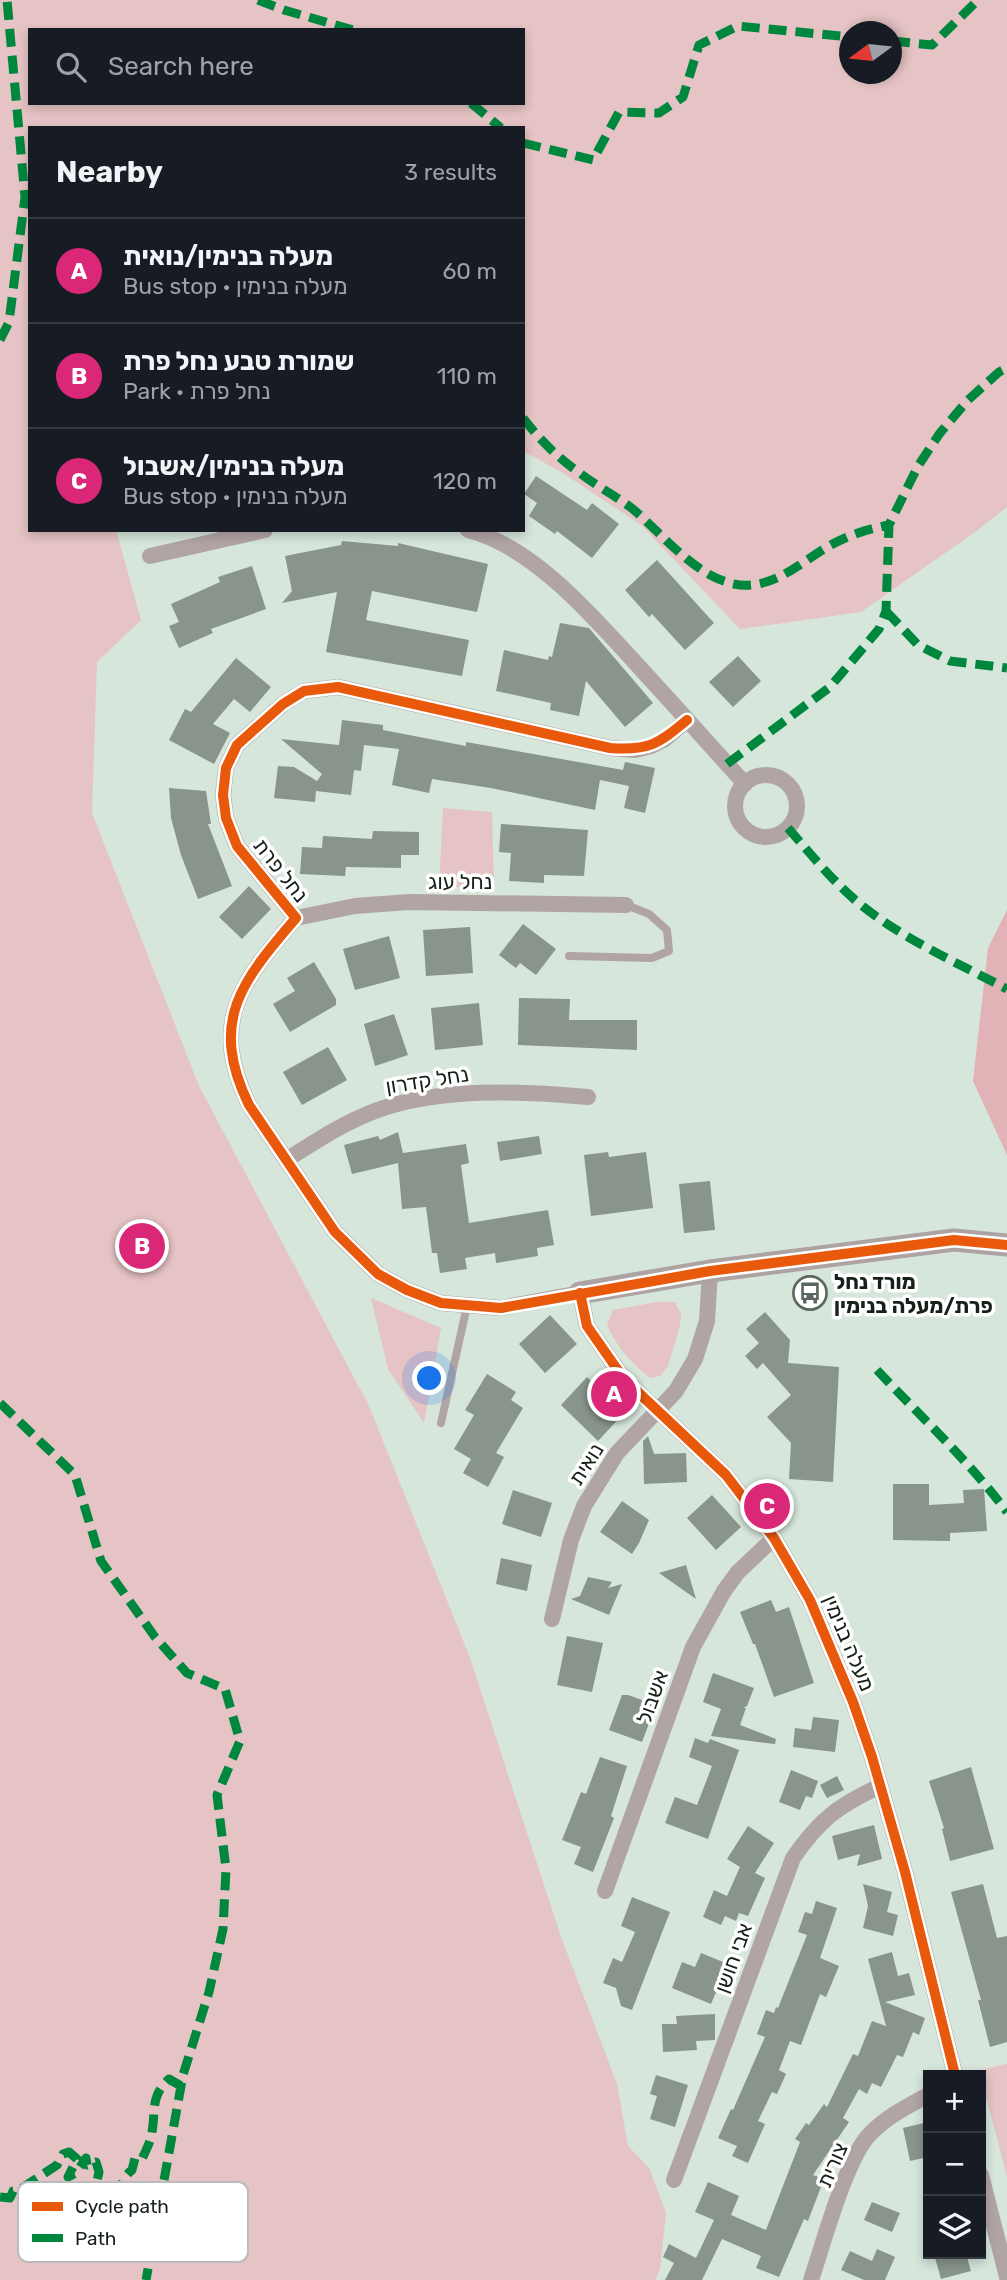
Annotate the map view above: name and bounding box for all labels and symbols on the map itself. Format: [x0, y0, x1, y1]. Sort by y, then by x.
north arrow [839, 21, 902, 84]
street label: נחל פרת [248, 833, 314, 907]
street label: נחל עוג [428, 869, 492, 894]
street label: נחל קדרון [384, 1061, 470, 1099]
pin: B [119, 1220, 165, 1272]
place label: מורד נחל פרת/מעלה בנימין [834, 1269, 993, 1318]
bus stop icon: מורד נחל פרת/מעלה בנימין [791, 1274, 829, 1312]
your location [412, 1361, 446, 1395]
pin: A [591, 1368, 637, 1420]
street label: נואית [563, 1438, 609, 1490]
pin: C [744, 1480, 790, 1532]
street label: מעלה בנימין [818, 1591, 880, 1695]
street label: אשבול [631, 1667, 673, 1727]
street label: אבי חושן [709, 1920, 757, 1996]
street label: צורית [811, 2139, 853, 2191]
legend [18, 2182, 248, 2262]
text: Cycle path [75, 2195, 169, 2218]
text: Path [75, 2227, 116, 2250]

